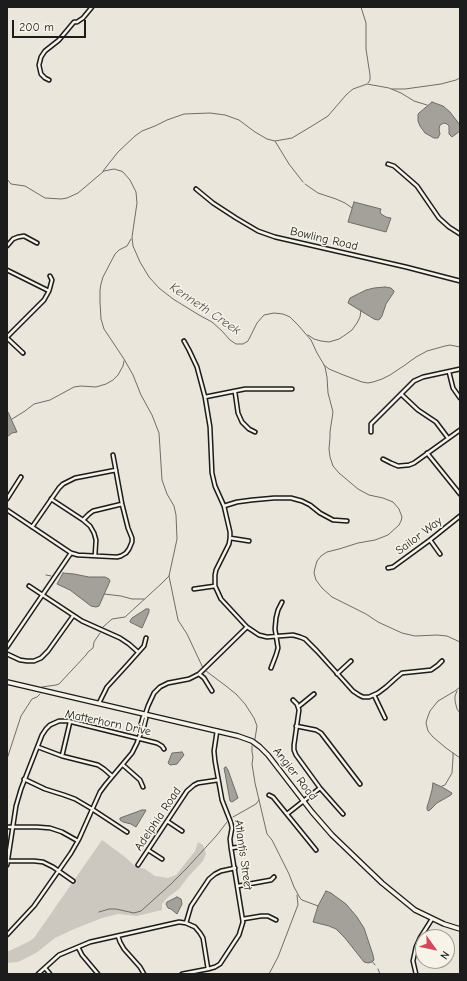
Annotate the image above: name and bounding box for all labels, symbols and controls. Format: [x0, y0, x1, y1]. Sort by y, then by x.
scale bar [14, 12, 88, 38]
text: 200 m [19, 20, 54, 34]
street label: Bowling Road [289, 224, 359, 254]
water label: Kenneth Creek [167, 280, 243, 338]
street label: Sailor Way [393, 514, 445, 558]
street label: Matterhorn Drive [64, 707, 152, 739]
street label: Angier Road [270, 745, 320, 803]
street label: Adelphia Road [131, 784, 185, 854]
street label: Atlantis Street [231, 819, 255, 891]
north arrow [415, 929, 455, 969]
text: N [437, 949, 452, 962]

